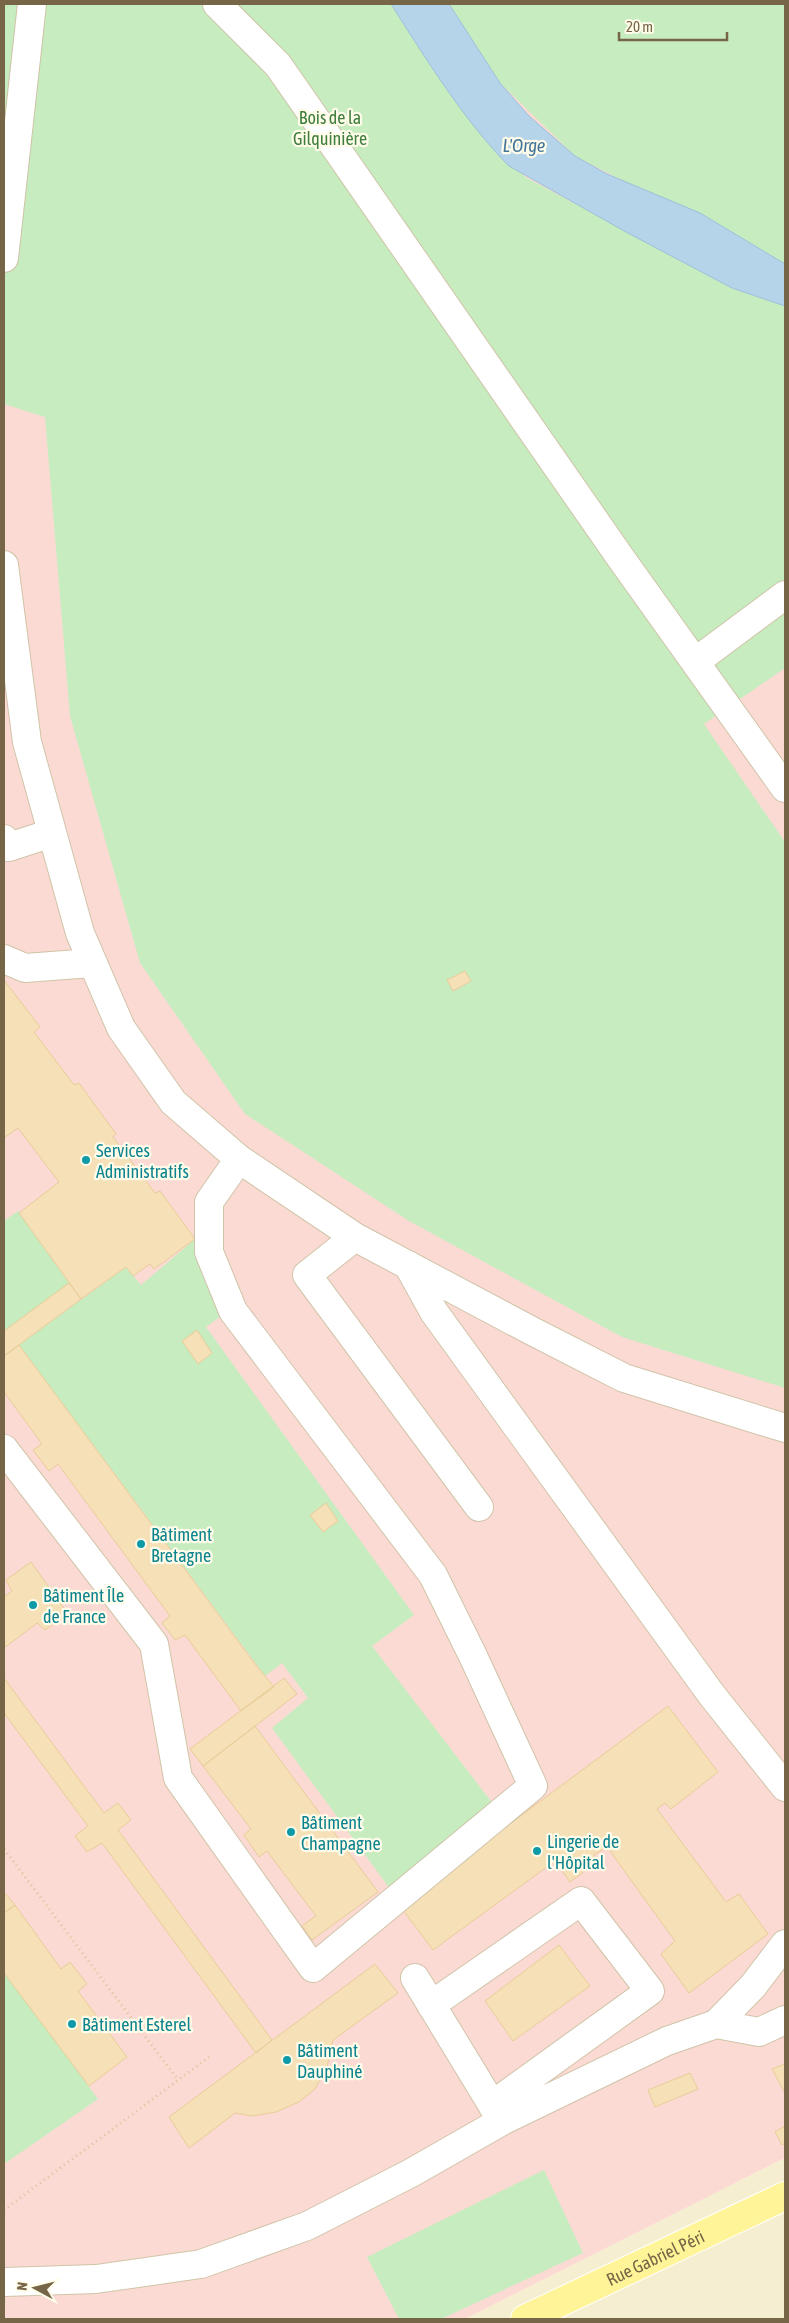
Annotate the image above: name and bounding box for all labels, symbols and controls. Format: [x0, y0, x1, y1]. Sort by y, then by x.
scale bar [619, 10, 726, 42]
text: 20 m [626, 18, 653, 35]
park label: Bois de la Gilquinière [293, 107, 367, 149]
water label: L'Orge [503, 134, 545, 156]
place label: Services Administratifs [96, 1140, 189, 1182]
marker: Services Administratifs [80, 1154, 92, 1166]
place label: Bâtiment Bretagne [151, 1524, 212, 1566]
marker: Bâtiment Bretagne [135, 1538, 147, 1550]
place label: Bâtiment Île de France [43, 1585, 124, 1627]
marker: Bâtiment Île de France [27, 1599, 39, 1611]
place label: Bâtiment Champagne [301, 1812, 381, 1854]
marker: Bâtiment Champagne [285, 1826, 297, 1838]
place label: Lingerie de l'Hôpital [547, 1831, 619, 1873]
marker: Lingerie de l'Hôpital [531, 1845, 543, 1857]
place label: Bâtiment Esterel [82, 2014, 191, 2035]
marker: Bâtiment Esterel [66, 2018, 78, 2030]
place label: Bâtiment Dauphiné [297, 2040, 362, 2082]
marker: Bâtiment Dauphiné [281, 2054, 293, 2066]
street label: Rue Gabriel Péri [603, 2225, 708, 2290]
north arrow [10, 2263, 60, 2313]
text: N [14, 2281, 31, 2291]

